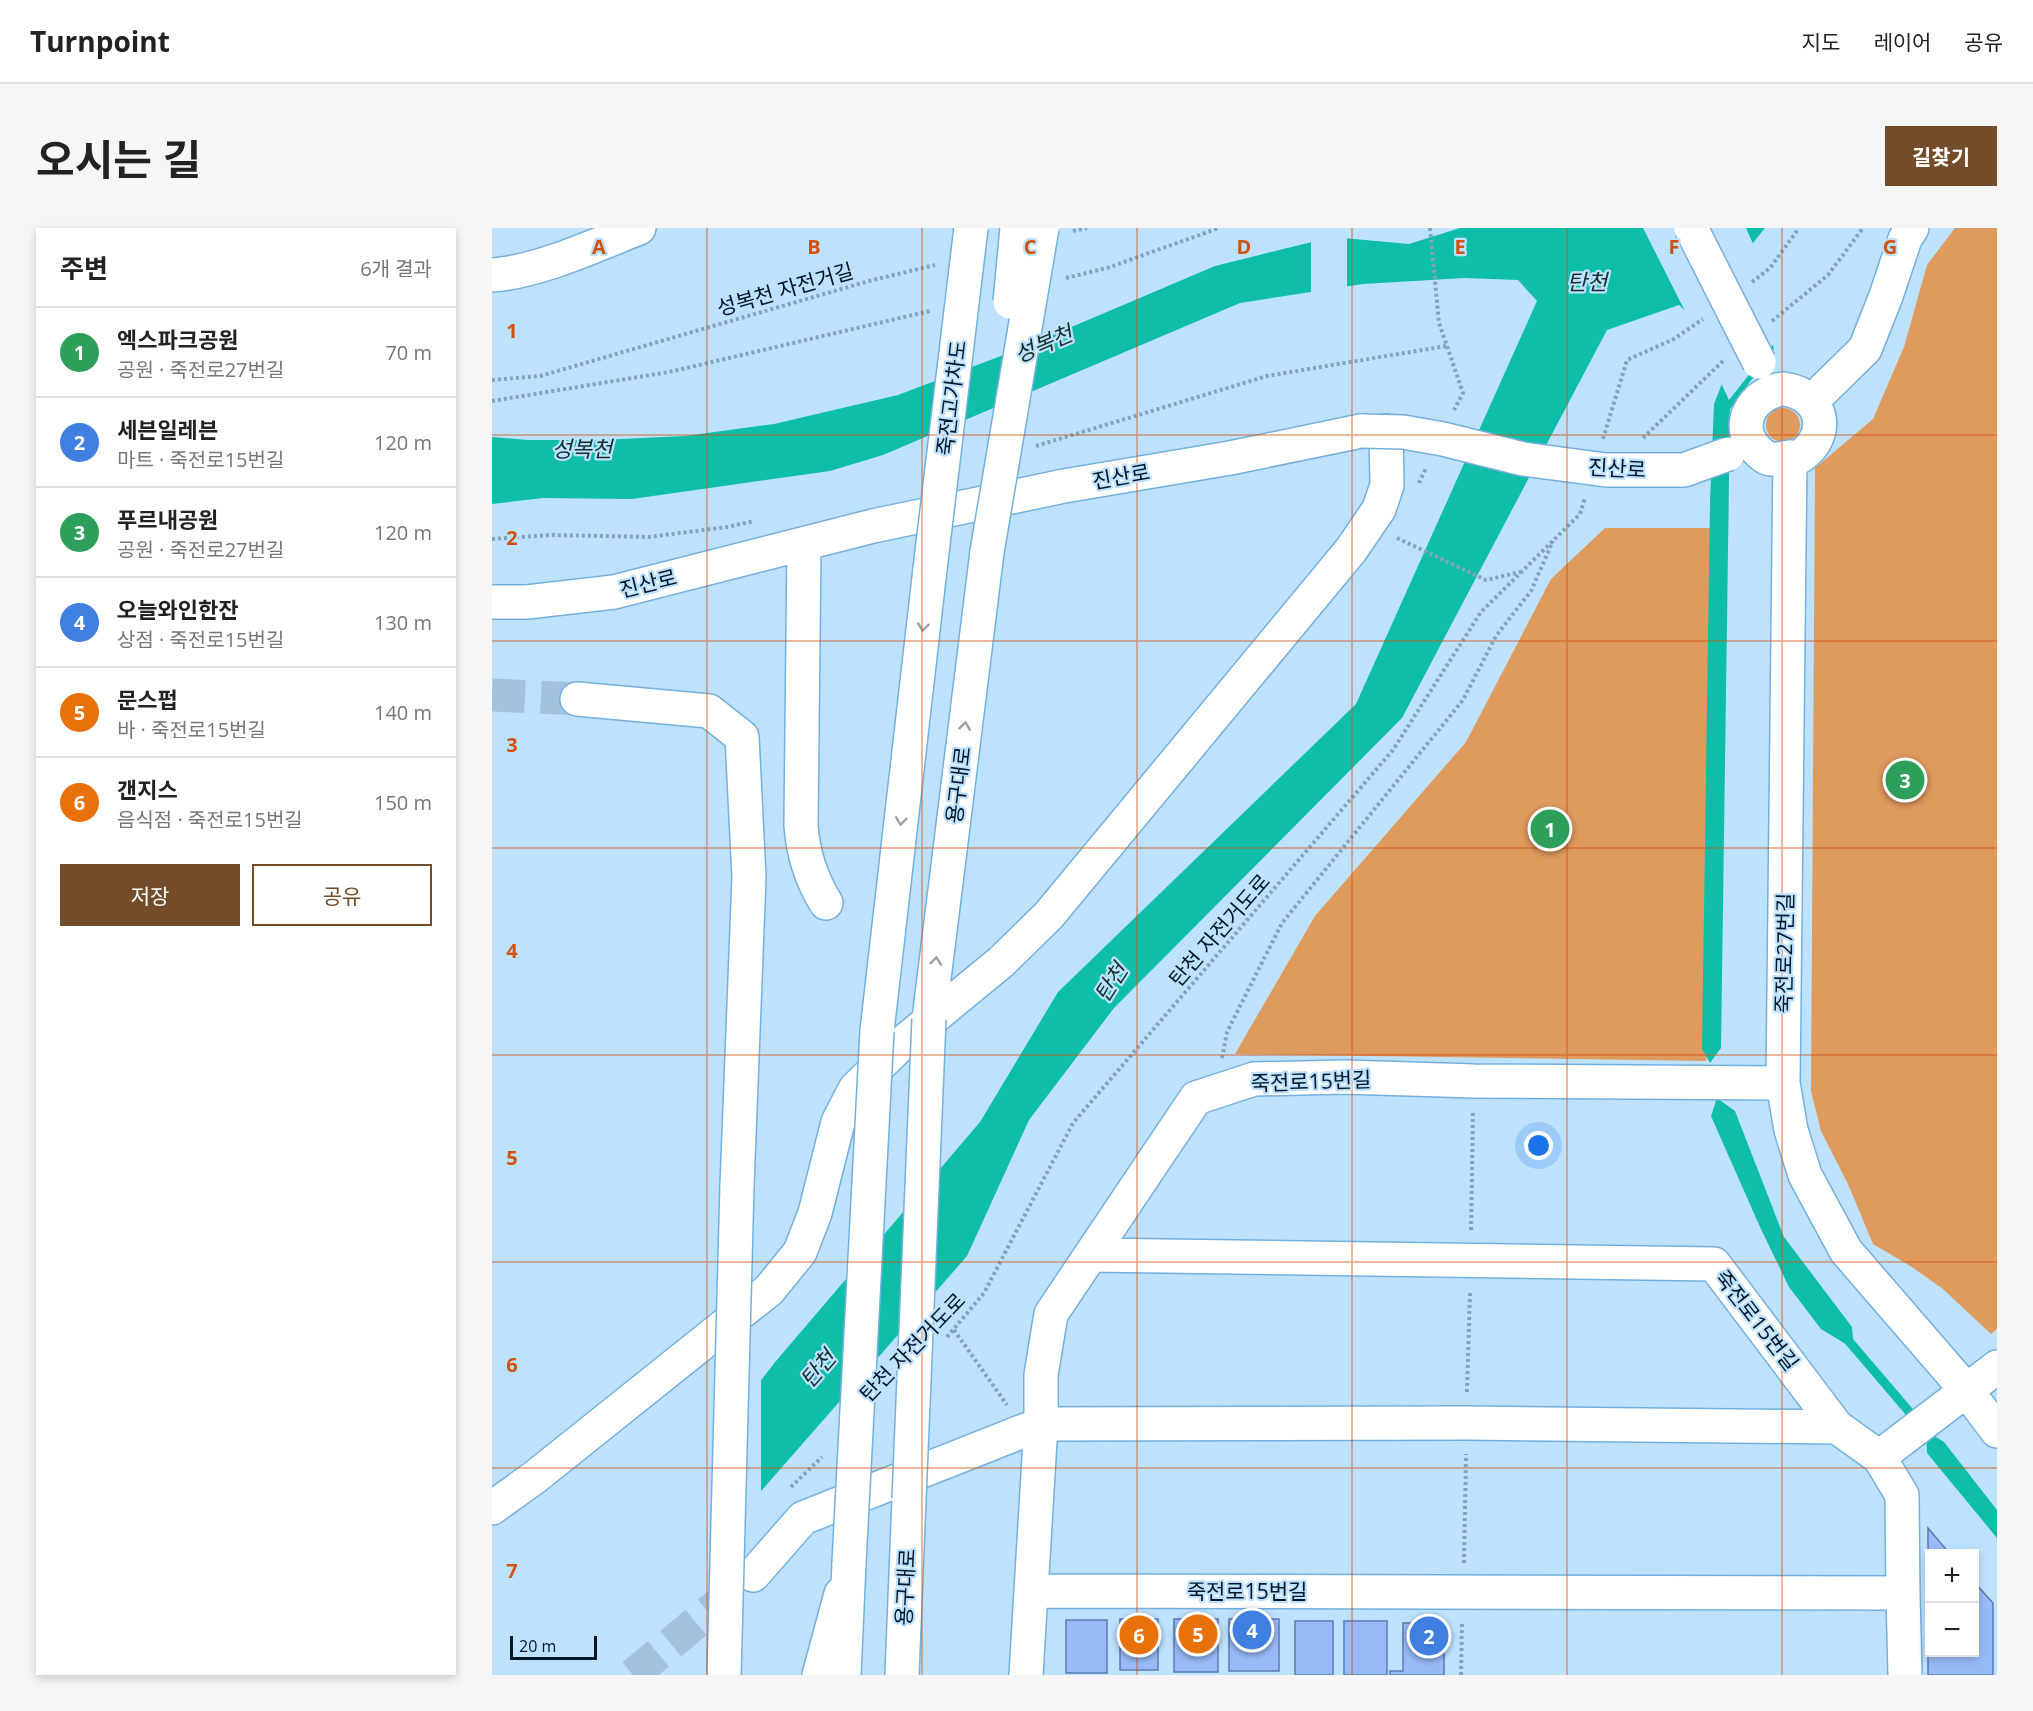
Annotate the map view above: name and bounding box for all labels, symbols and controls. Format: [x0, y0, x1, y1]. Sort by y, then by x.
text: Turnpoint [30, 22, 170, 60]
text: 지도 [1802, 28, 1840, 56]
text: 레이어 [1873, 28, 1931, 56]
text: 공유 [1964, 28, 2003, 56]
button: 길찾기 [1885, 126, 1997, 186]
text: 오시는 길 [36, 130, 201, 187]
text: A [592, 233, 606, 260]
text: B [807, 233, 821, 260]
text: C [1024, 233, 1037, 260]
text: D [1237, 233, 1251, 260]
text: E [1454, 233, 1466, 260]
text: F [1669, 233, 1679, 260]
text: G [1883, 233, 1897, 260]
text: 주변 [60, 250, 108, 286]
text: 6개 결과 [360, 255, 432, 282]
street label: 성복천 자전거길 [714, 256, 856, 322]
water label: 탄천 [1567, 266, 1610, 296]
water label: 성복천 [1009, 316, 1079, 369]
text: 1 [506, 317, 518, 344]
text: 엑스파크공원 [117, 324, 238, 354]
text: 1 [74, 339, 85, 366]
text: 70 m [385, 339, 432, 366]
street label: 죽전고가차도 [930, 339, 972, 457]
text: 공원 · 죽전로27번길 [117, 356, 284, 383]
text: 세븐일레븐 [117, 414, 218, 444]
text: 2 [74, 429, 85, 456]
text: 120 m [374, 429, 432, 456]
water label: 성복천 [552, 433, 615, 463]
text: 마트 · 죽전로15번길 [117, 446, 284, 473]
street label: 진산로 [1587, 453, 1647, 483]
street label: 진산로 [1090, 457, 1152, 495]
text: 푸르내공원 [117, 504, 218, 534]
text: 3 [74, 519, 85, 546]
text: 120 m [374, 519, 432, 546]
text: 2 [506, 524, 518, 551]
text: 공원 · 죽전로27번길 [117, 536, 284, 563]
street label: 진산로 [616, 562, 680, 604]
text: 오늘와인한잔 [117, 594, 238, 624]
text: 4 [74, 609, 85, 636]
text: 130 m [374, 609, 432, 636]
one-way arrow [918, 622, 930, 632]
text: 상점 · 죽전로15번길 [117, 626, 284, 653]
text: 문스펍 [117, 684, 178, 714]
text: 5 [74, 699, 85, 726]
text: 140 m [374, 699, 432, 726]
text: 바 · 죽전로15번길 [117, 716, 266, 743]
one-way arrow [959, 721, 971, 730]
text: 3 [506, 731, 518, 758]
street label: 용구대로 [939, 745, 977, 825]
pin: 3 [1886, 758, 1924, 802]
text: 갠지스 [117, 774, 178, 804]
text: 6 [74, 789, 85, 816]
text: 150 m [374, 789, 432, 816]
text: 음식점 · 죽전로15번길 [117, 806, 303, 833]
pin: 1 [1530, 806, 1570, 852]
one-way arrow [895, 816, 908, 825]
button: 저장 [60, 864, 240, 926]
button: 공유 [252, 864, 432, 926]
street label: 탄천 자전거도로 [1162, 868, 1276, 992]
street label: 죽전로27번길 [1769, 892, 1799, 1014]
text: 4 [506, 937, 518, 964]
water label: 탄천 [1086, 955, 1135, 1007]
one-way arrow [930, 957, 942, 966]
street label: 죽전로15번길 [1250, 1065, 1372, 1097]
your location [1524, 1131, 1553, 1160]
text: 5 [506, 1144, 518, 1171]
street label: 죽전로15번길 [1709, 1264, 1805, 1376]
street label: 탄천 자전거도로 [853, 1287, 971, 1407]
water label: 탄천 [792, 1341, 843, 1393]
text: 6 [506, 1351, 518, 1378]
street label: 용구대로 [889, 1548, 921, 1626]
map controls [1925, 1549, 1979, 1657]
button: + [1925, 1549, 1979, 1603]
text: 7 [506, 1557, 518, 1584]
street label: 죽전로15번길 [1187, 1577, 1307, 1605]
button: − [1925, 1603, 1979, 1657]
pin: 4 [1232, 1608, 1272, 1652]
pin: 6 [1120, 1612, 1158, 1658]
pin: 5 [1178, 1612, 1218, 1656]
pin: 2 [1410, 1614, 1448, 1658]
scale bar [510, 1633, 597, 1660]
text: 20 m [519, 1635, 556, 1657]

